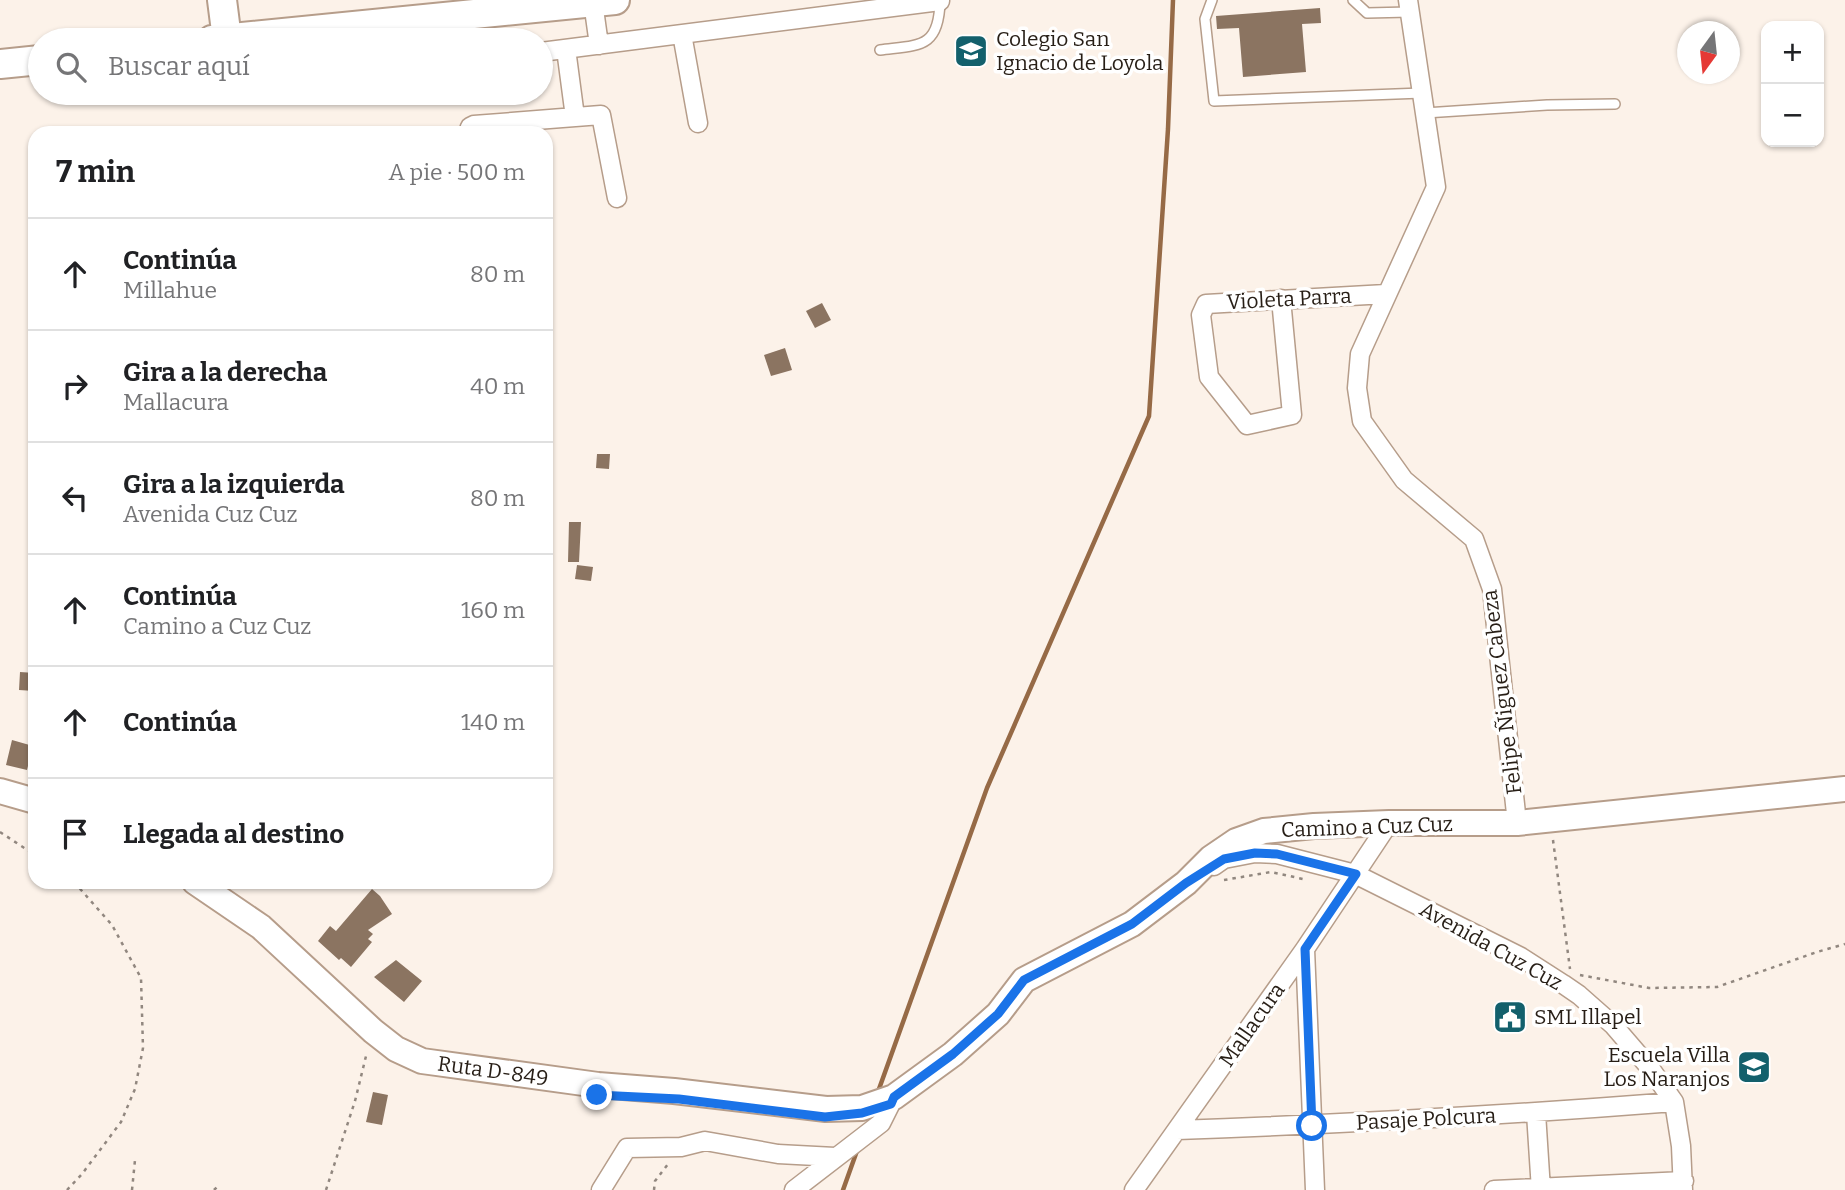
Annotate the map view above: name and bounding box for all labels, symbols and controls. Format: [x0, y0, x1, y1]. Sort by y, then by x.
north arrow [1677, 21, 1740, 84]
map controls [1761, 21, 1824, 147]
button: + [1761, 21, 1824, 84]
place label: Colegio San Ignacio de Loyola [996, 26, 1164, 76]
search box [28, 28, 553, 105]
school or university icon: Colegio San Ignacio de Loyola [952, 32, 990, 70]
icon: search [52, 48, 90, 86]
text: Buscar aquí [108, 51, 250, 82]
button: − [1761, 84, 1824, 147]
text: 7 min [56, 154, 135, 190]
text: A pie · 500 m [389, 158, 525, 186]
text: Continúa [123, 245, 237, 276]
icon: ahead [56, 255, 94, 293]
text: 80 m [470, 260, 525, 288]
text: Millahue [123, 276, 217, 304]
street label: Violeta Parra [1226, 283, 1353, 315]
text: Gira a la derecha [123, 357, 327, 388]
icon: right [56, 367, 94, 405]
text: 40 m [470, 372, 525, 400]
text: Mallacura [123, 388, 229, 416]
text: Gira a la izquierda [123, 469, 345, 500]
icon: left [56, 479, 94, 517]
text: 80 m [470, 484, 525, 512]
text: Avenida Cuz Cuz [123, 500, 298, 528]
text: Continúa [123, 581, 237, 612]
street label: Felipe Ñiguez Cabeza [1476, 588, 1527, 796]
icon: ahead [56, 591, 94, 629]
text: 160 m [461, 596, 525, 624]
text: Camino a Cuz Cuz [123, 612, 311, 640]
icon: ahead [56, 703, 94, 741]
text: Continúa [123, 707, 237, 738]
text: 140 m [461, 708, 525, 736]
street label: Camino a Cuz Cuz [1281, 811, 1453, 843]
icon: arrive [56, 815, 94, 853]
text: Llegada al destino [123, 819, 344, 850]
street label: Avenida Cuz Cuz [1415, 896, 1567, 996]
street label: Mallacura [1214, 978, 1291, 1072]
public building icon: SML Illapel [1491, 998, 1529, 1036]
place label: SML Illapel [1534, 1004, 1642, 1030]
place label: Escuela Villa Los Naranjos [1603, 1042, 1731, 1092]
school or university icon: Escuela Villa Los Naranjos [1735, 1048, 1773, 1086]
street label: Ruta D-849 [436, 1050, 550, 1092]
route end [581, 1079, 612, 1110]
street label: Pasaje Polcura [1355, 1102, 1497, 1136]
route start [1296, 1110, 1327, 1141]

